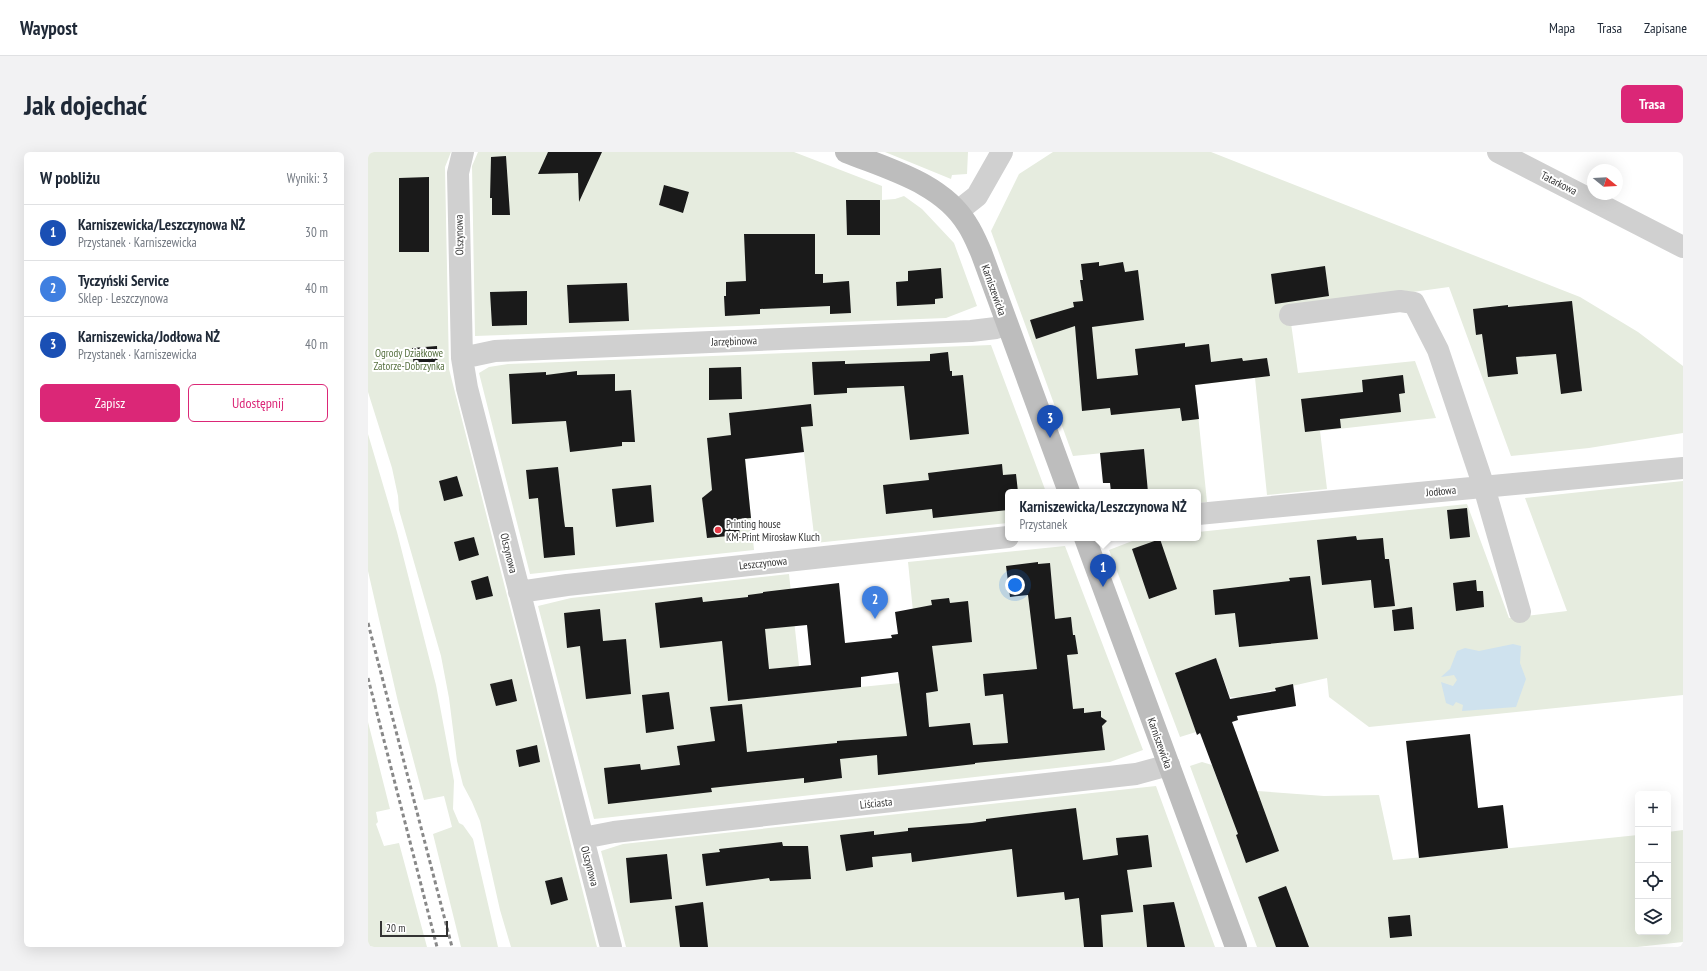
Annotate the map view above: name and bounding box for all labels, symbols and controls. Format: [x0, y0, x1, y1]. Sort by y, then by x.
text: Waypost [20, 16, 77, 40]
text: Mapa [1549, 19, 1575, 37]
text: Trasa [1597, 19, 1622, 37]
text: Zapisane [1644, 19, 1687, 37]
button: Trasa [1621, 85, 1683, 123]
text: Jak dojechać [24, 86, 147, 123]
north arrow [1587, 164, 1623, 200]
text: W pobliżu [40, 167, 100, 189]
street label: Tatarkowa [1539, 168, 1579, 198]
text: Wyniki: 3 [287, 170, 328, 187]
text: Karniszewicka/Leszczynowa NŻ [78, 215, 245, 234]
street label: Olszynowa [452, 215, 466, 255]
text: 1 [50, 224, 56, 241]
text: 30 m [305, 224, 328, 241]
text: Przystanek · Karniszewicka [78, 234, 197, 251]
street label: Karniszewicka [978, 263, 1010, 317]
text: Tyczyński Service [78, 271, 169, 290]
text: 2 [50, 280, 56, 297]
text: 40 m [305, 280, 328, 297]
text: Sklep · Leszczynowa [78, 290, 168, 307]
text: Karniszewicka/Jodłowa NŻ [78, 327, 220, 346]
street label: Jarzębinowa [710, 333, 757, 349]
text: 3 [50, 336, 56, 353]
text: 40 m [305, 336, 328, 353]
text: Przystanek · Karniszewicka [78, 346, 197, 363]
park label: Ogrody Działkowe Zatorze-Dobrzynka [373, 346, 445, 373]
button: Zapisz [40, 384, 180, 422]
button: Udostępnij [188, 384, 328, 422]
pin: 3 [1037, 405, 1063, 438]
street label: Jodłowa [1424, 483, 1457, 499]
popup [1005, 489, 1201, 541]
text: Karniszewicka/Leszczynowa NŻ [1019, 497, 1187, 516]
text: Przystanek [1019, 516, 1067, 533]
place label: Printing house KM-Print Mirosław Kluch [726, 517, 820, 544]
marker: Printing house KM-Print Mirosław Kluch [713, 525, 723, 535]
street label: Olszynowa [497, 532, 521, 574]
street label: Leszczynowa [738, 554, 788, 572]
pin: 1 [1090, 554, 1116, 587]
your location [1005, 575, 1025, 595]
pin: 2 [862, 586, 888, 619]
street label: Karniszewicka [1144, 716, 1176, 770]
map controls [1635, 791, 1671, 935]
button: + [1635, 791, 1671, 827]
street label: Liściasta [859, 794, 893, 812]
button: − [1635, 827, 1671, 863]
street label: Olszynowa [578, 845, 602, 887]
button: locate [1635, 863, 1671, 899]
button: layers [1635, 899, 1671, 935]
scale bar [380, 919, 448, 938]
text: 20 m [386, 921, 405, 935]

